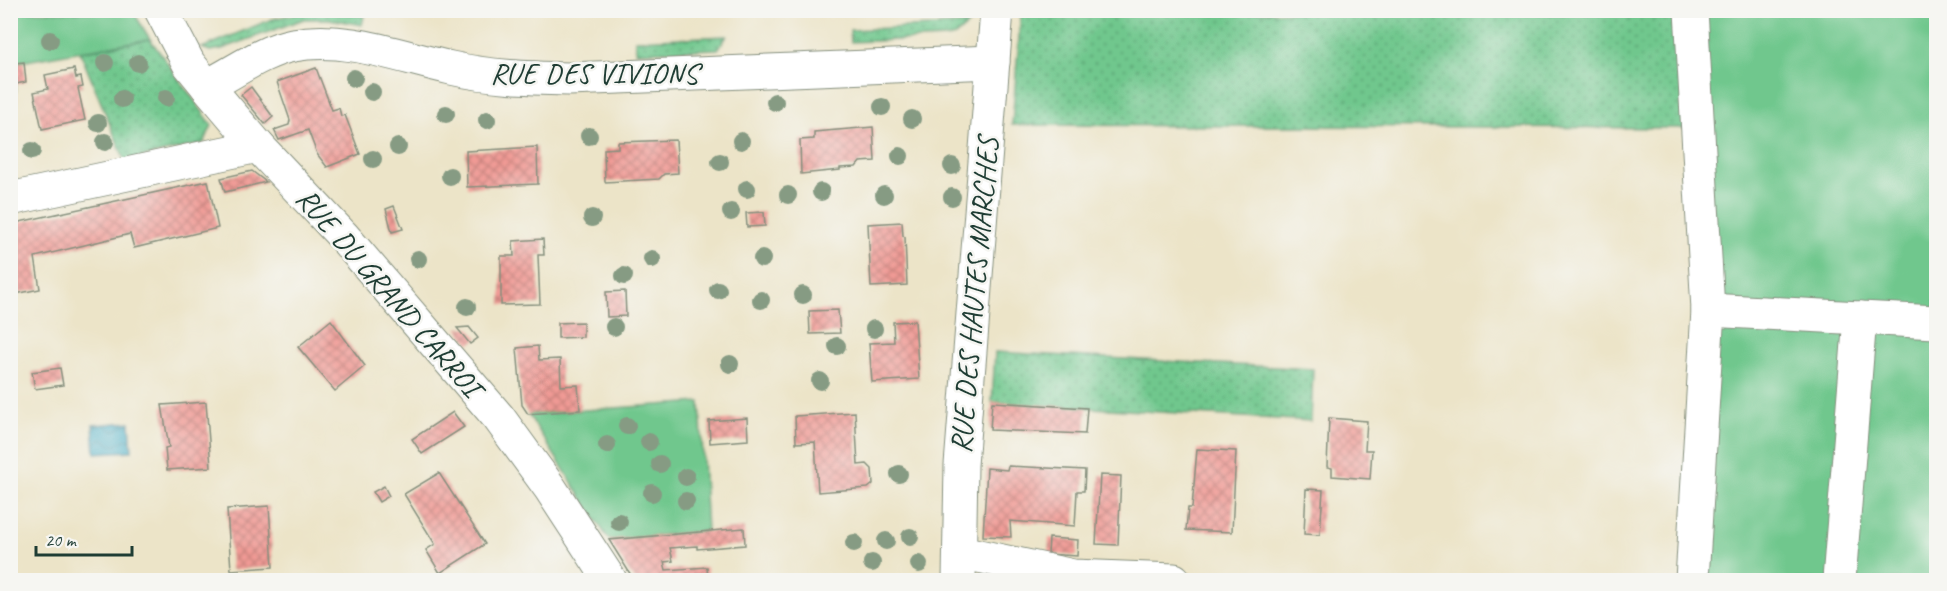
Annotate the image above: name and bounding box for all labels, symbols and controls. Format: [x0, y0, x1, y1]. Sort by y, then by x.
street label: RUE DES VIVIONS [490, 54, 703, 92]
street label: RUE DES HAUTES MARCHES [941, 132, 1007, 454]
street label: RUE DU GRAND CARROI [288, 180, 495, 409]
scale bar [36, 519, 132, 557]
text: 20 m [45, 529, 78, 551]

